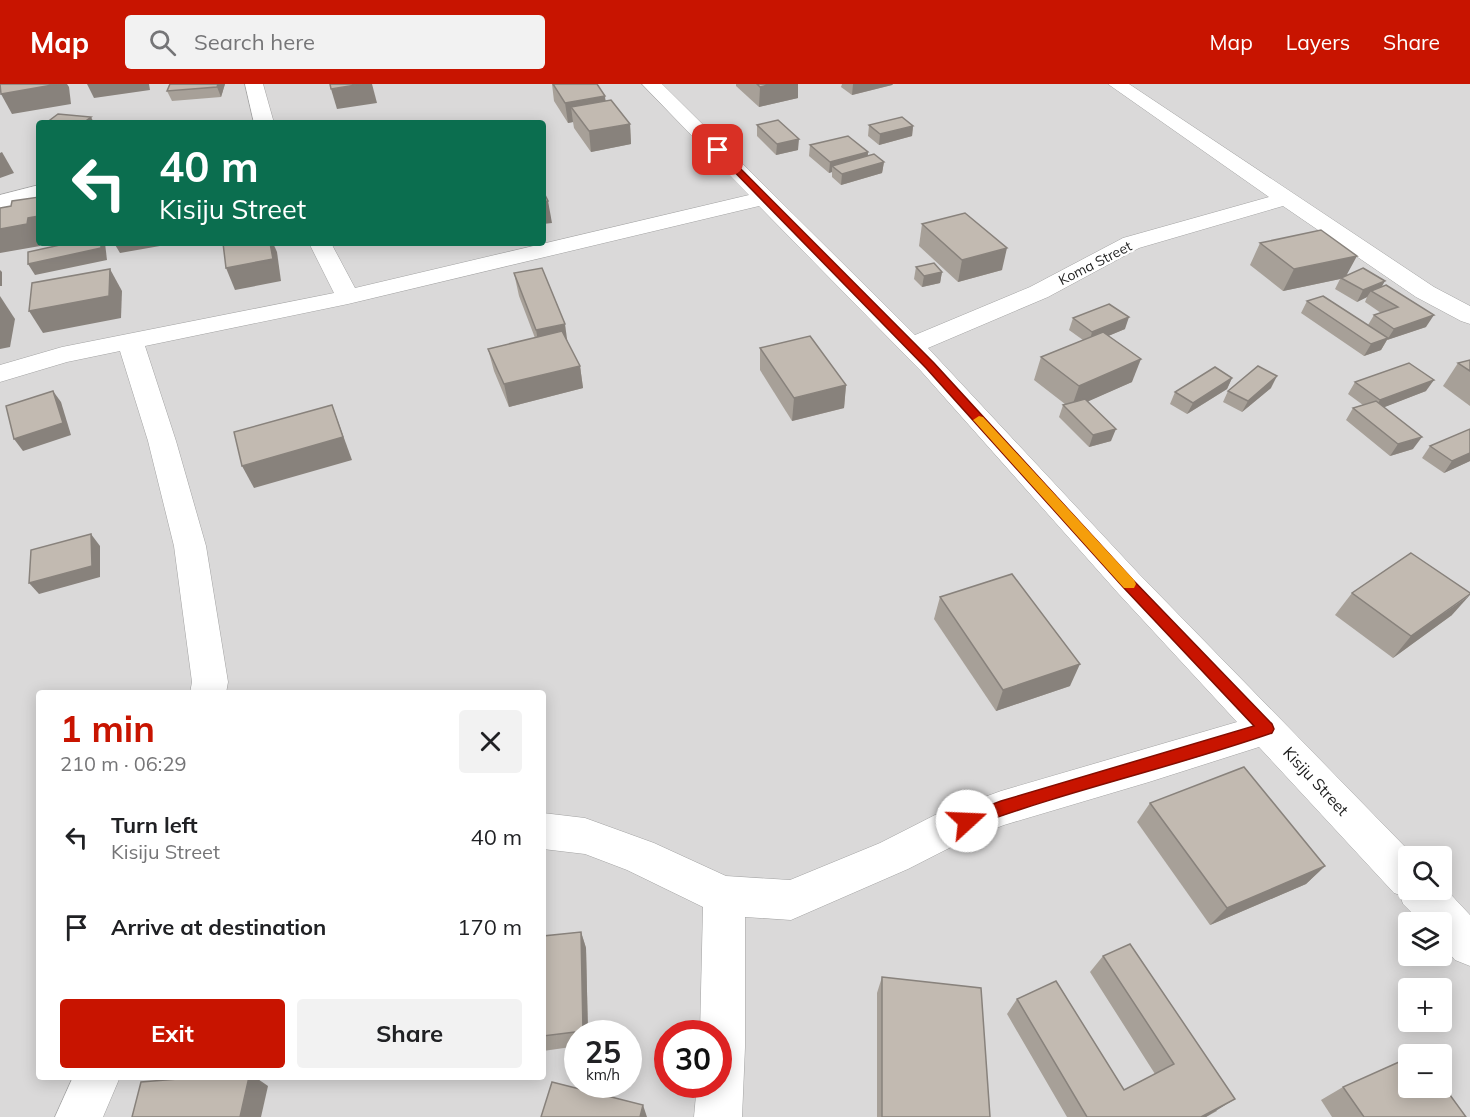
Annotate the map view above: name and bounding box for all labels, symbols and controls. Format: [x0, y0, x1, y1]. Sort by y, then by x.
search box [125, 15, 545, 69]
text: Map [30, 25, 89, 60]
icon: search [146, 26, 179, 59]
text: Search here [194, 28, 315, 56]
text: Map [1210, 29, 1253, 55]
text: Layers [1286, 29, 1350, 55]
text: Share [1383, 29, 1440, 55]
pin [692, 124, 743, 175]
icon: arrive [701, 133, 734, 166]
text: 40 m [159, 140, 259, 193]
icon: left [60, 144, 138, 222]
text: Kisiju Street [159, 192, 306, 226]
street label: Koma Street [1055, 237, 1135, 289]
text: 1 min [60, 706, 155, 751]
button: close [459, 710, 522, 773]
street label: Kisiju Street [1279, 742, 1353, 820]
text: 210 m · 06:29 [60, 751, 186, 776]
position arrow [935, 789, 999, 853]
text: Turn left [111, 811, 198, 839]
icon: left [60, 821, 93, 854]
text: 40 m [471, 823, 522, 851]
text: Kisiju Street [111, 839, 220, 864]
map controls [1398, 846, 1452, 1098]
button: search [1398, 846, 1452, 900]
icon: arrive [60, 911, 93, 944]
button: layers [1398, 912, 1452, 966]
text: Arrive at destination [111, 913, 326, 941]
text: 170 m [457, 913, 522, 941]
button: + [1398, 978, 1452, 1032]
button: Exit [60, 999, 285, 1068]
button: Share [297, 999, 522, 1068]
speed limit sign: 30 [654, 1020, 732, 1098]
text: 25 [585, 1033, 621, 1071]
button: − [1398, 1044, 1452, 1098]
text: km/h [586, 1065, 620, 1084]

